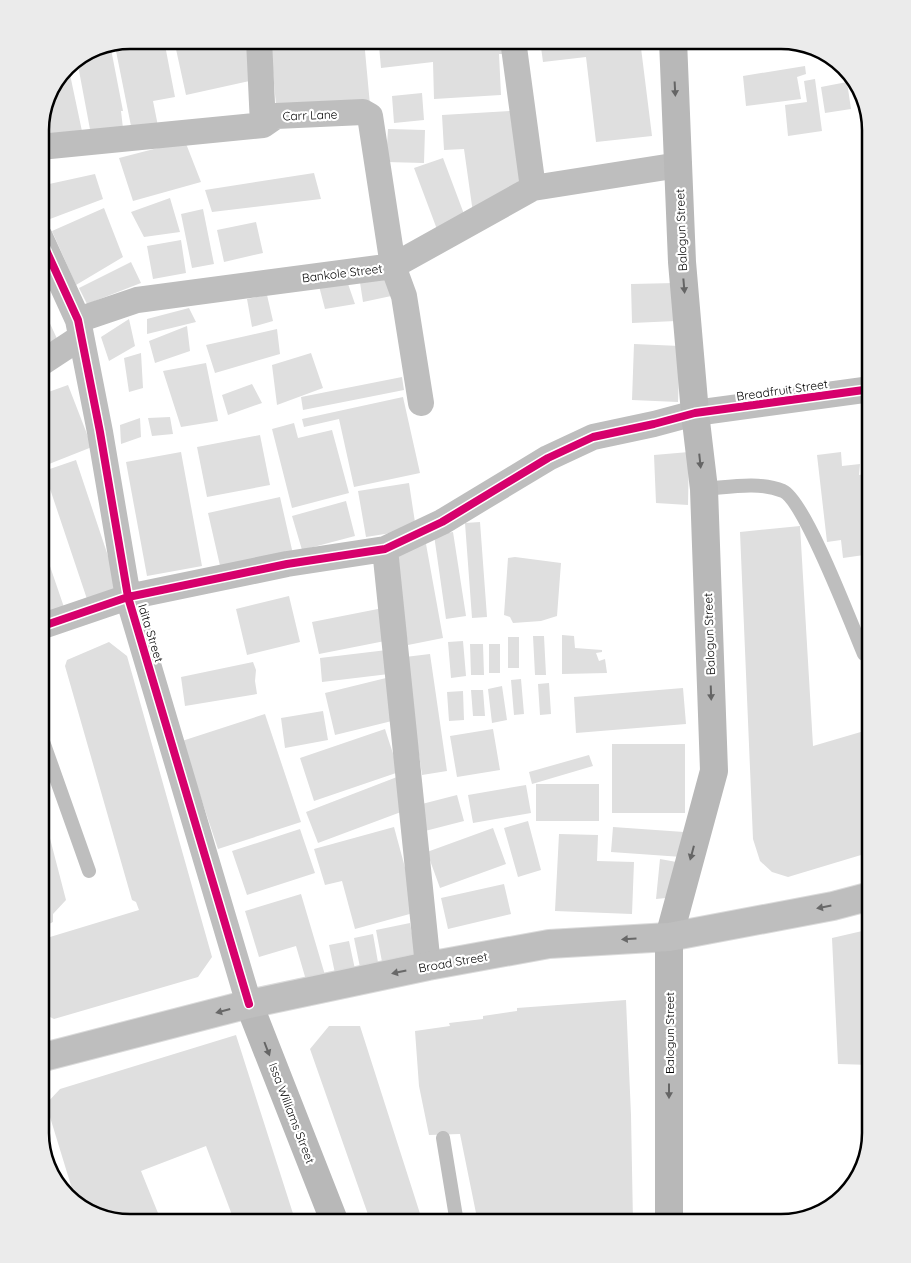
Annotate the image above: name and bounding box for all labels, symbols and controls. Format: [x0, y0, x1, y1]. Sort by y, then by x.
one-way arrow [672, 81, 680, 97]
street label: Carr Lane [282, 107, 338, 123]
street label: Balogun Street [672, 189, 690, 271]
street label: Bankole Street [301, 261, 383, 285]
one-way arrow [680, 278, 688, 294]
street label: Breadfruit Street [735, 376, 829, 404]
one-way arrow [697, 453, 705, 469]
street label: Balogun Street [700, 593, 718, 675]
street label: Idita Street [135, 602, 167, 664]
one-way arrow [707, 685, 715, 701]
one-way arrow [687, 845, 695, 860]
one-way arrow [815, 904, 831, 912]
one-way arrow [621, 936, 637, 944]
street label: Broad Street [417, 949, 489, 975]
one-way arrow [391, 968, 407, 976]
street label: Balogun Street [662, 992, 677, 1074]
one-way arrow [216, 1007, 231, 1015]
one-way arrow [263, 1042, 271, 1057]
street label: Issa Williams Street [266, 1060, 318, 1166]
one-way arrow [665, 1083, 673, 1099]

